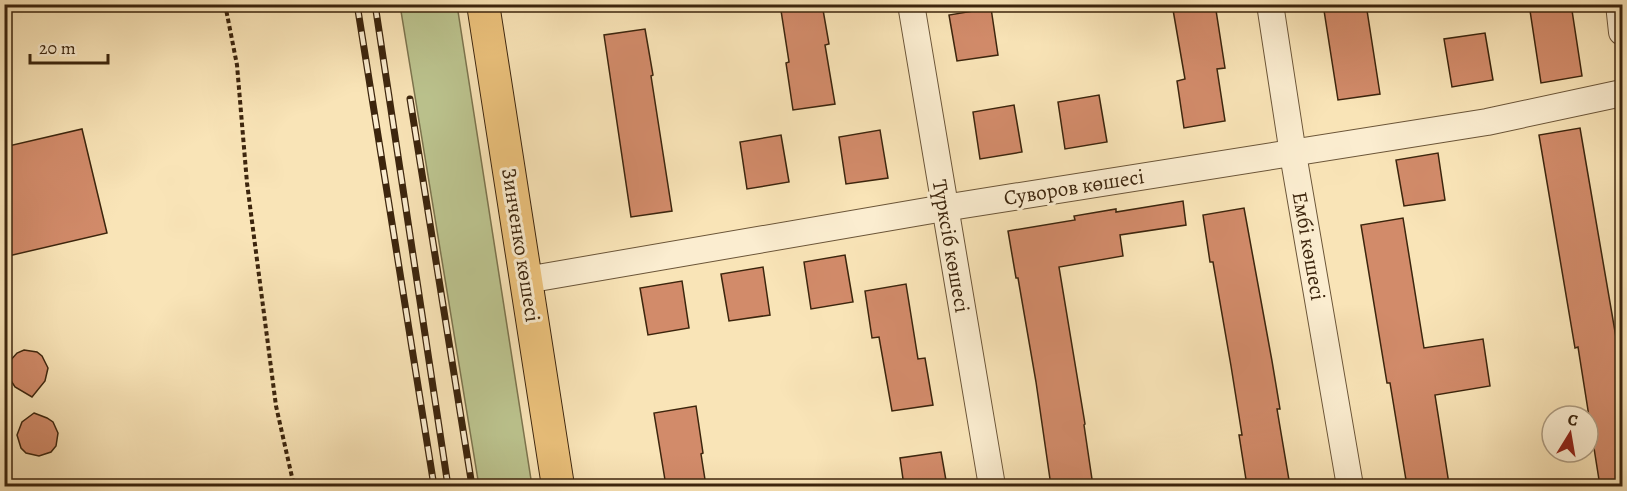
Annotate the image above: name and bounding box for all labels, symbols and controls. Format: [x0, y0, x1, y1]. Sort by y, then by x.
scale bar [30, 27, 108, 65]
text: 20 m [39, 36, 76, 60]
street label: Суворов көшесі [1002, 162, 1146, 212]
street label: Зинченко көшесі [495, 166, 547, 324]
street label: Түрксіб көшесі [926, 177, 976, 315]
street label: Ембі көшесі [1286, 189, 1332, 303]
north arrow [1540, 404, 1600, 464]
text: С [1566, 409, 1580, 432]

